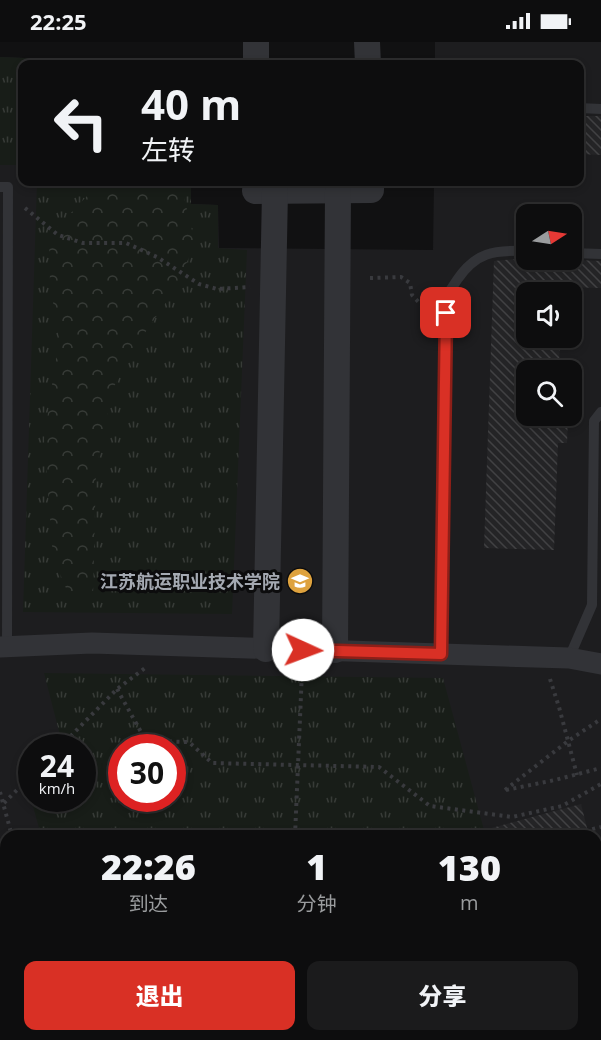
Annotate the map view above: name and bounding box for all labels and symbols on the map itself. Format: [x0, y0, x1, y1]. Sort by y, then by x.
north arrow [516, 204, 582, 270]
pin [420, 287, 471, 338]
school or university icon: 江苏航运职业技术学院 [285, 566, 315, 596]
place label: 江苏航运职业技术学院 [100, 569, 280, 593]
position arrow [271, 618, 335, 682]
speed limit sign: 30 [108, 734, 186, 812]

